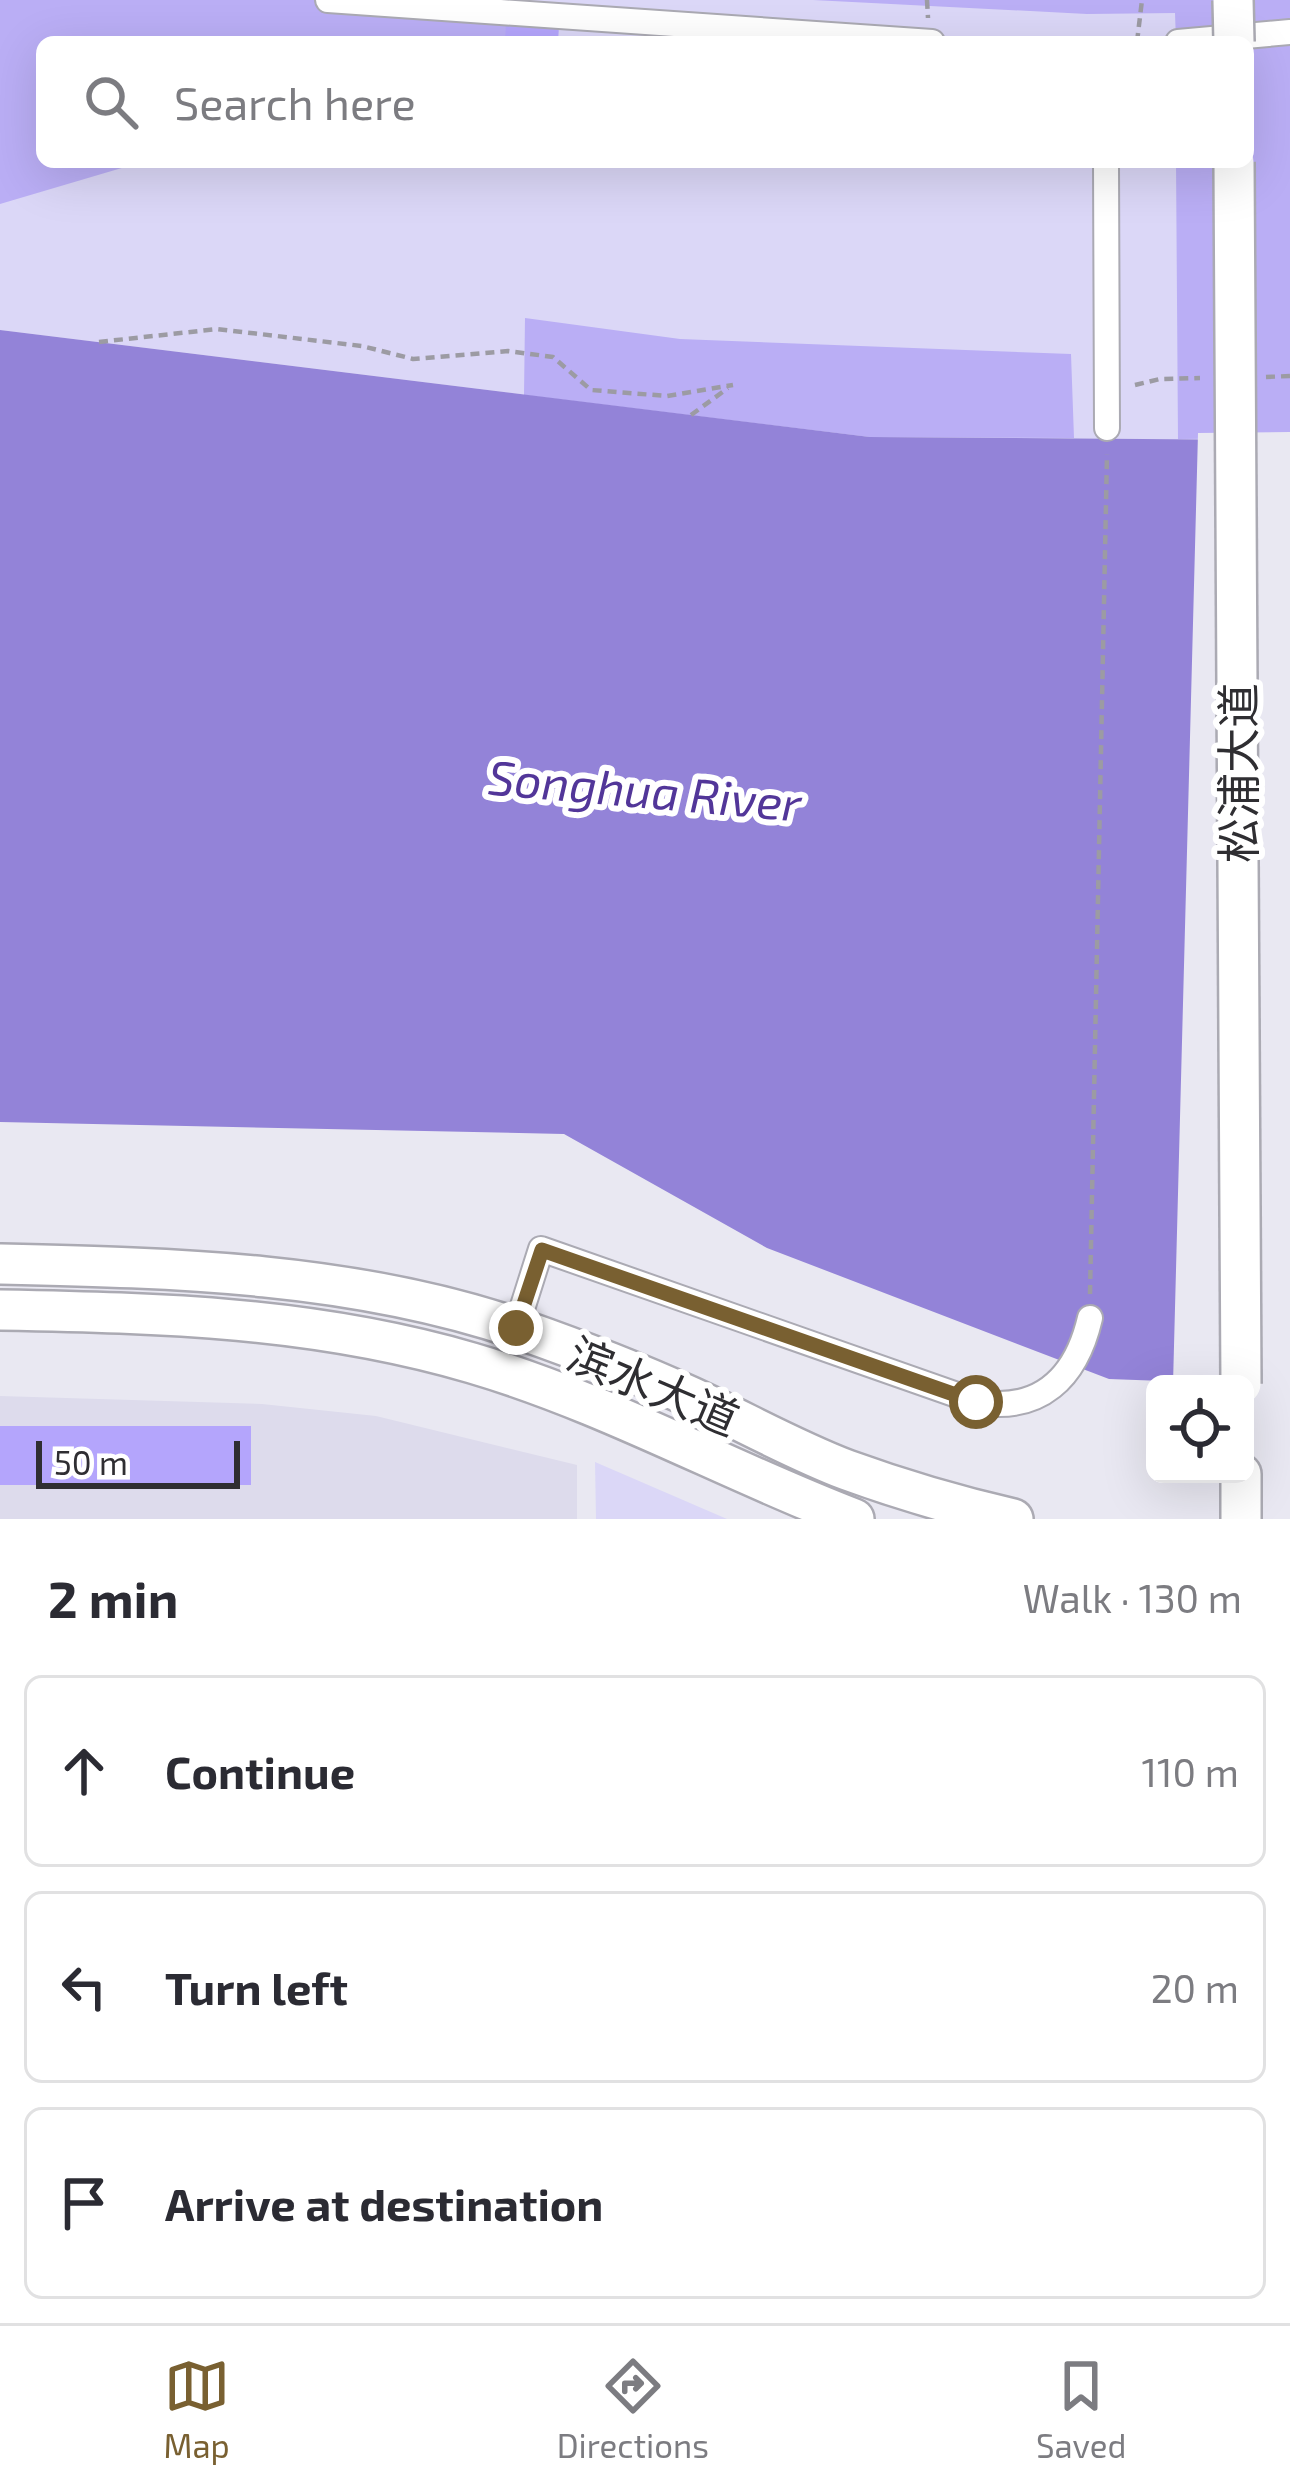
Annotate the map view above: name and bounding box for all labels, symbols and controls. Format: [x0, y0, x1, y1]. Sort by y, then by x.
search box [36, 36, 1254, 168]
icon: search [78, 69, 144, 135]
text: Search here [174, 75, 416, 129]
street label: 松浦大道 [1210, 683, 1264, 863]
water label: Songhua River [486, 746, 805, 832]
route end [489, 1301, 543, 1355]
street label: 滨水大道 [561, 1325, 747, 1445]
route start [949, 1375, 1003, 1429]
map controls [1146, 1375, 1254, 1483]
button: locate [1146, 1375, 1254, 1483]
scale bar [36, 1435, 240, 1488]
text: 50 m [54, 1442, 128, 1482]
text: 2 min [48, 1567, 178, 1628]
text: Walk · 130 m [1023, 1574, 1242, 1621]
icon: ahead [51, 1738, 117, 1804]
text: Continue [165, 1744, 355, 1798]
text: 110 m [1142, 1748, 1239, 1795]
icon: left [51, 1954, 117, 2020]
text: Turn left [165, 1960, 348, 2014]
text: 20 m [1151, 1964, 1239, 2011]
icon: arrive [51, 2170, 117, 2236]
text: Arrive at destination [165, 2176, 603, 2230]
tab: Map [164, 2353, 230, 2465]
tab: Directions [557, 2353, 709, 2465]
tab: Saved [1036, 2353, 1126, 2465]

